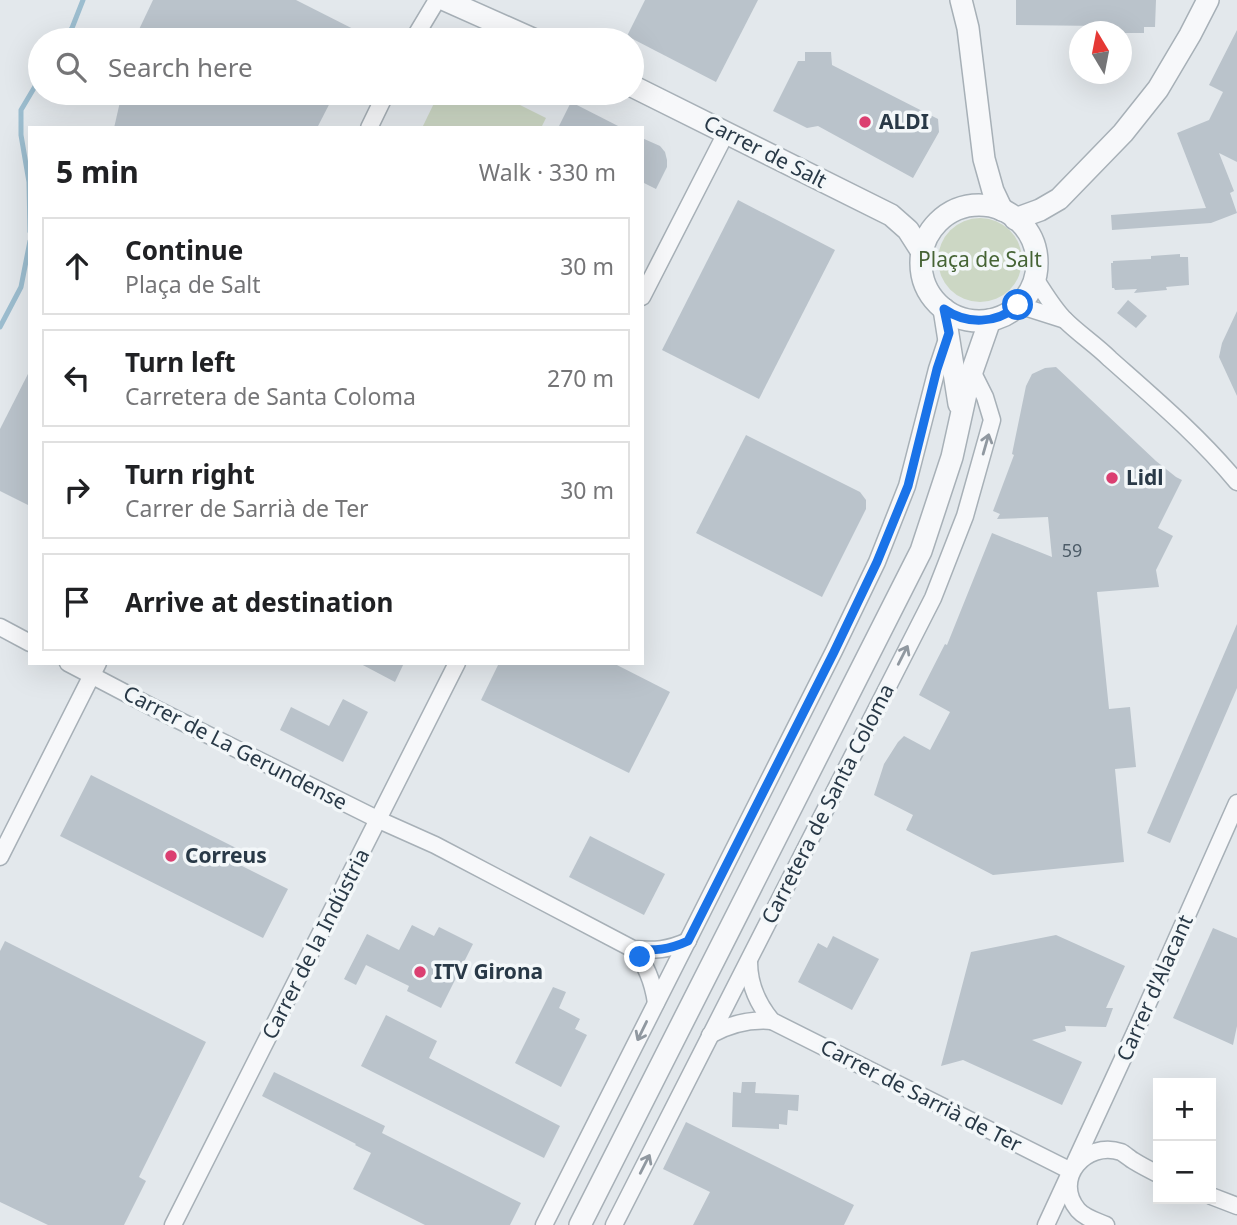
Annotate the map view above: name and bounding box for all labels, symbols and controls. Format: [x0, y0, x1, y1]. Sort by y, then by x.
north arrow [1069, 21, 1132, 84]
search box [28, 28, 644, 105]
icon: search [52, 48, 90, 86]
text: Search here [108, 49, 253, 85]
place label: ALDI [879, 107, 929, 135]
street label: Carrer de Salt [699, 108, 832, 194]
marker: ALDI [857, 114, 873, 130]
text: 5 min [56, 151, 139, 192]
text: Walk · 330 m [479, 156, 616, 188]
text: Continue [125, 232, 243, 268]
park label: Plaça de Salt [918, 245, 1042, 273]
icon: ahead [58, 247, 96, 285]
text: 30 m [560, 250, 614, 282]
text: Plaça de Salt [125, 268, 261, 300]
route start [1002, 289, 1033, 320]
text: Turn left [125, 344, 236, 380]
icon: left [58, 359, 96, 397]
text: 270 m [547, 362, 614, 394]
text: Carretera de Santa Coloma [125, 380, 416, 412]
one-way arrow [980, 433, 993, 456]
text: Turn right [125, 456, 255, 492]
place label: Lidl [1126, 463, 1164, 491]
marker: Lidl [1104, 470, 1120, 486]
icon: right [58, 471, 96, 509]
text: 30 m [560, 474, 614, 506]
text: Carrer de Sarrià de Ter [125, 492, 369, 524]
house number: 59 [1062, 538, 1082, 562]
icon: arrive [58, 583, 96, 621]
text: Arrive at destination [125, 584, 394, 620]
one-way arrow [897, 645, 911, 666]
street label: Carrer de La Gerundense [119, 678, 352, 816]
street label: Carretera de Santa Coloma [754, 679, 900, 928]
place label: Correus [185, 841, 267, 869]
street label: Carrer de la Indústria [255, 843, 375, 1044]
marker: Correus [163, 848, 179, 864]
street label: Carrer d'Alacant [1109, 910, 1199, 1065]
route end [624, 941, 655, 972]
place label: ITV Girona [434, 957, 543, 985]
marker: ITV Girona [412, 964, 428, 980]
one-way arrow [635, 1020, 649, 1041]
street label: Carrer de Sarrià de Ter [816, 1032, 1027, 1158]
map controls [1153, 1078, 1216, 1204]
button: + [1153, 1078, 1216, 1141]
button: − [1153, 1141, 1216, 1204]
one-way arrow [638, 1154, 652, 1175]

